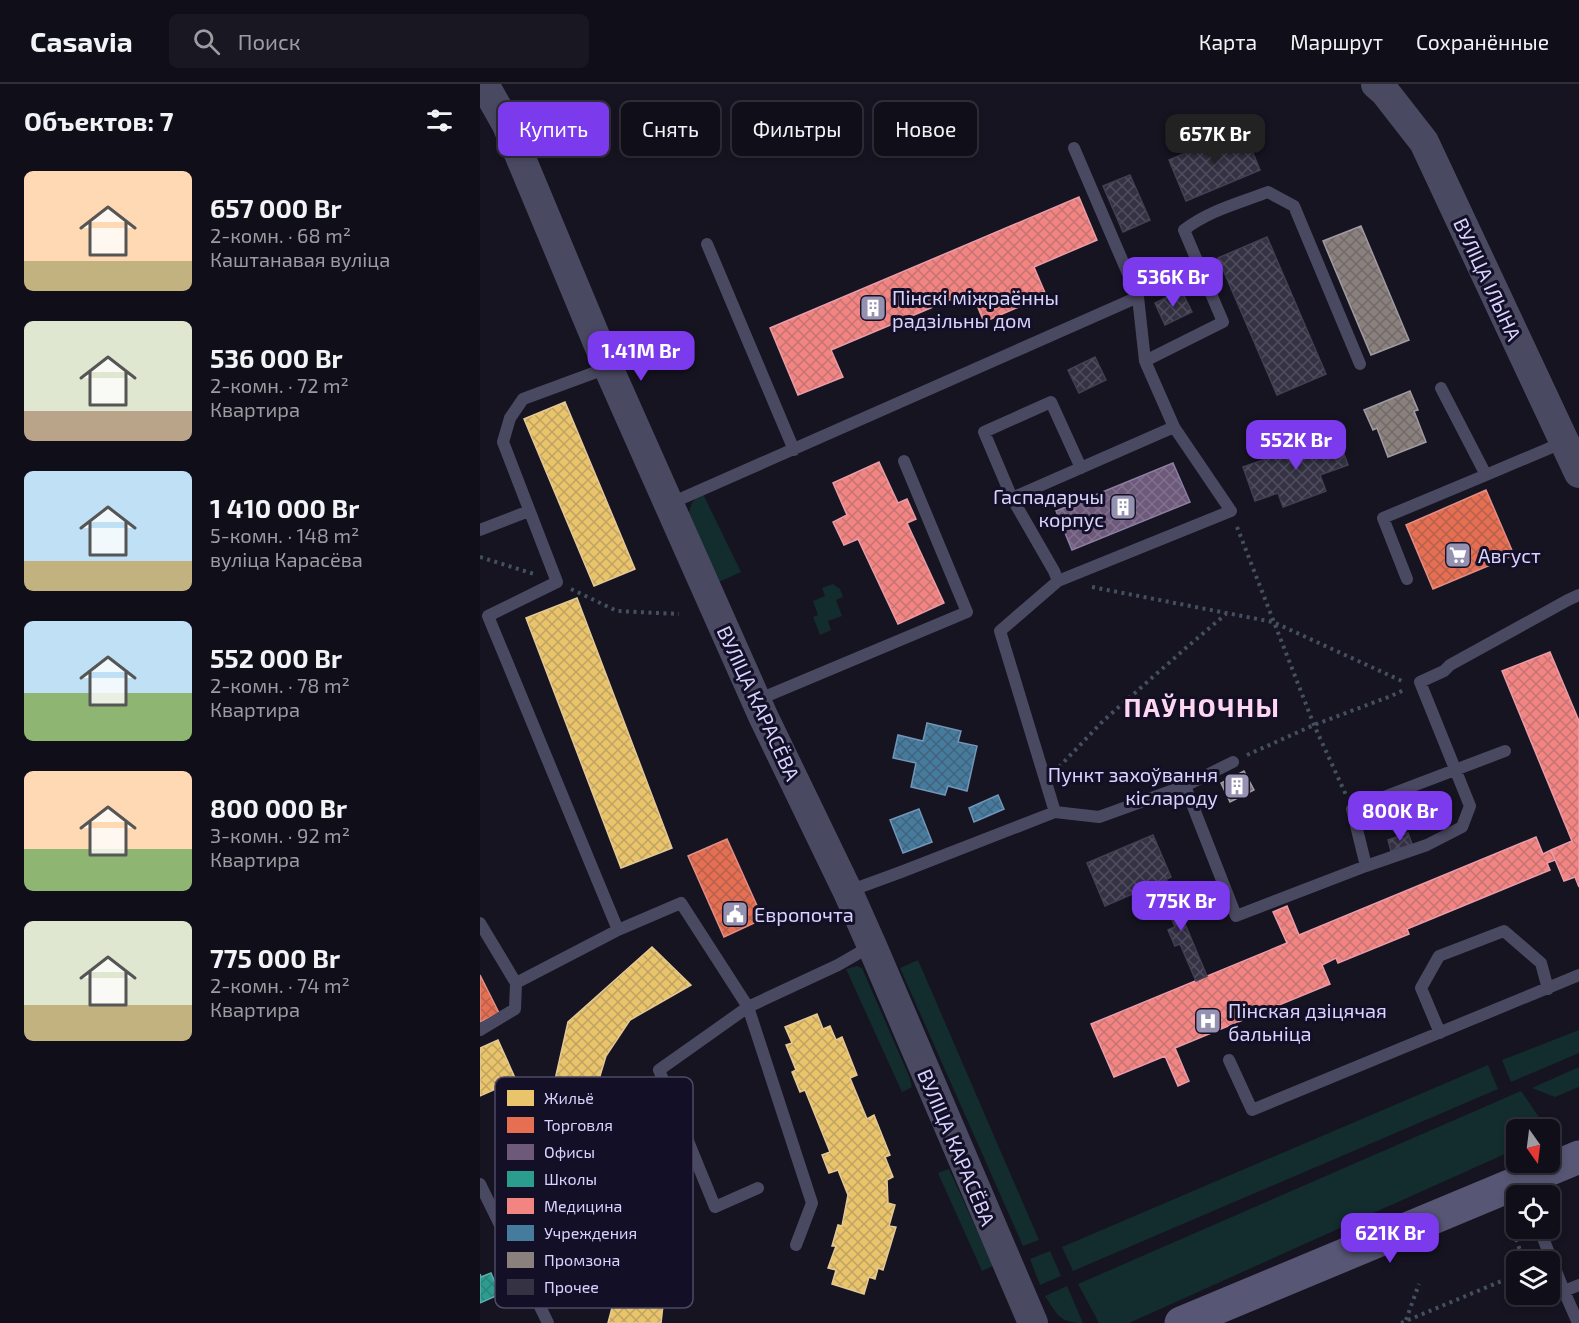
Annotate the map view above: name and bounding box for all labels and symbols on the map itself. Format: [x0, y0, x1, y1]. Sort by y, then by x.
pin: 657K Br [1160, 114, 1270, 165]
street label: ВУЛІЦА ІЛЬІНА [1449, 214, 1527, 345]
pin: 536K Br [1118, 257, 1228, 308]
place label: Пінскі міжраённы радзільны дом [892, 285, 1059, 332]
building icon: Пінскі міжраённы радзільны дом [858, 293, 888, 323]
pin: 1.41M Br [579, 331, 703, 382]
pin: 552K Br [1241, 420, 1351, 471]
place label: Гаспадарчы корпус [993, 484, 1104, 532]
building icon: Гаспадарчы корпус [1108, 492, 1138, 522]
supermarket icon: Август [1443, 540, 1473, 570]
place label: Август [1478, 543, 1541, 568]
street label: ВУЛІЦА КАРАСЁВА [713, 622, 806, 785]
district label: ПАЎНОЧНЫ [1124, 691, 1280, 722]
place label: Пункт захоўвання кіслароду [1048, 762, 1218, 810]
building icon: Пункт захоўвання кіслароду [1222, 771, 1252, 801]
pin: 800K Br [1345, 791, 1455, 842]
pin: 775K Br [1126, 881, 1236, 932]
public building icon: Европочта [720, 899, 750, 929]
place label: Европочта [754, 902, 854, 926]
place label: Пінская дзіцячая бальніца [1228, 998, 1387, 1045]
hospital icon: Пінская дзіцячая бальніца [1193, 1006, 1223, 1036]
street label: ВУЛІЦА КАРАСЁВА [913, 1065, 1001, 1229]
legend [495, 1077, 693, 1308]
text: Жильё [544, 1088, 594, 1107]
text: Торговля [544, 1115, 613, 1134]
north arrow [1506, 1119, 1560, 1173]
text: Офисы [544, 1142, 595, 1161]
text: Школы [544, 1169, 597, 1188]
text: Медицина [544, 1196, 622, 1215]
pin: 621K Br [1335, 1213, 1445, 1264]
text: Учреждения [544, 1223, 637, 1242]
text: Промзона [544, 1250, 620, 1269]
text: Прочее [544, 1277, 599, 1296]

